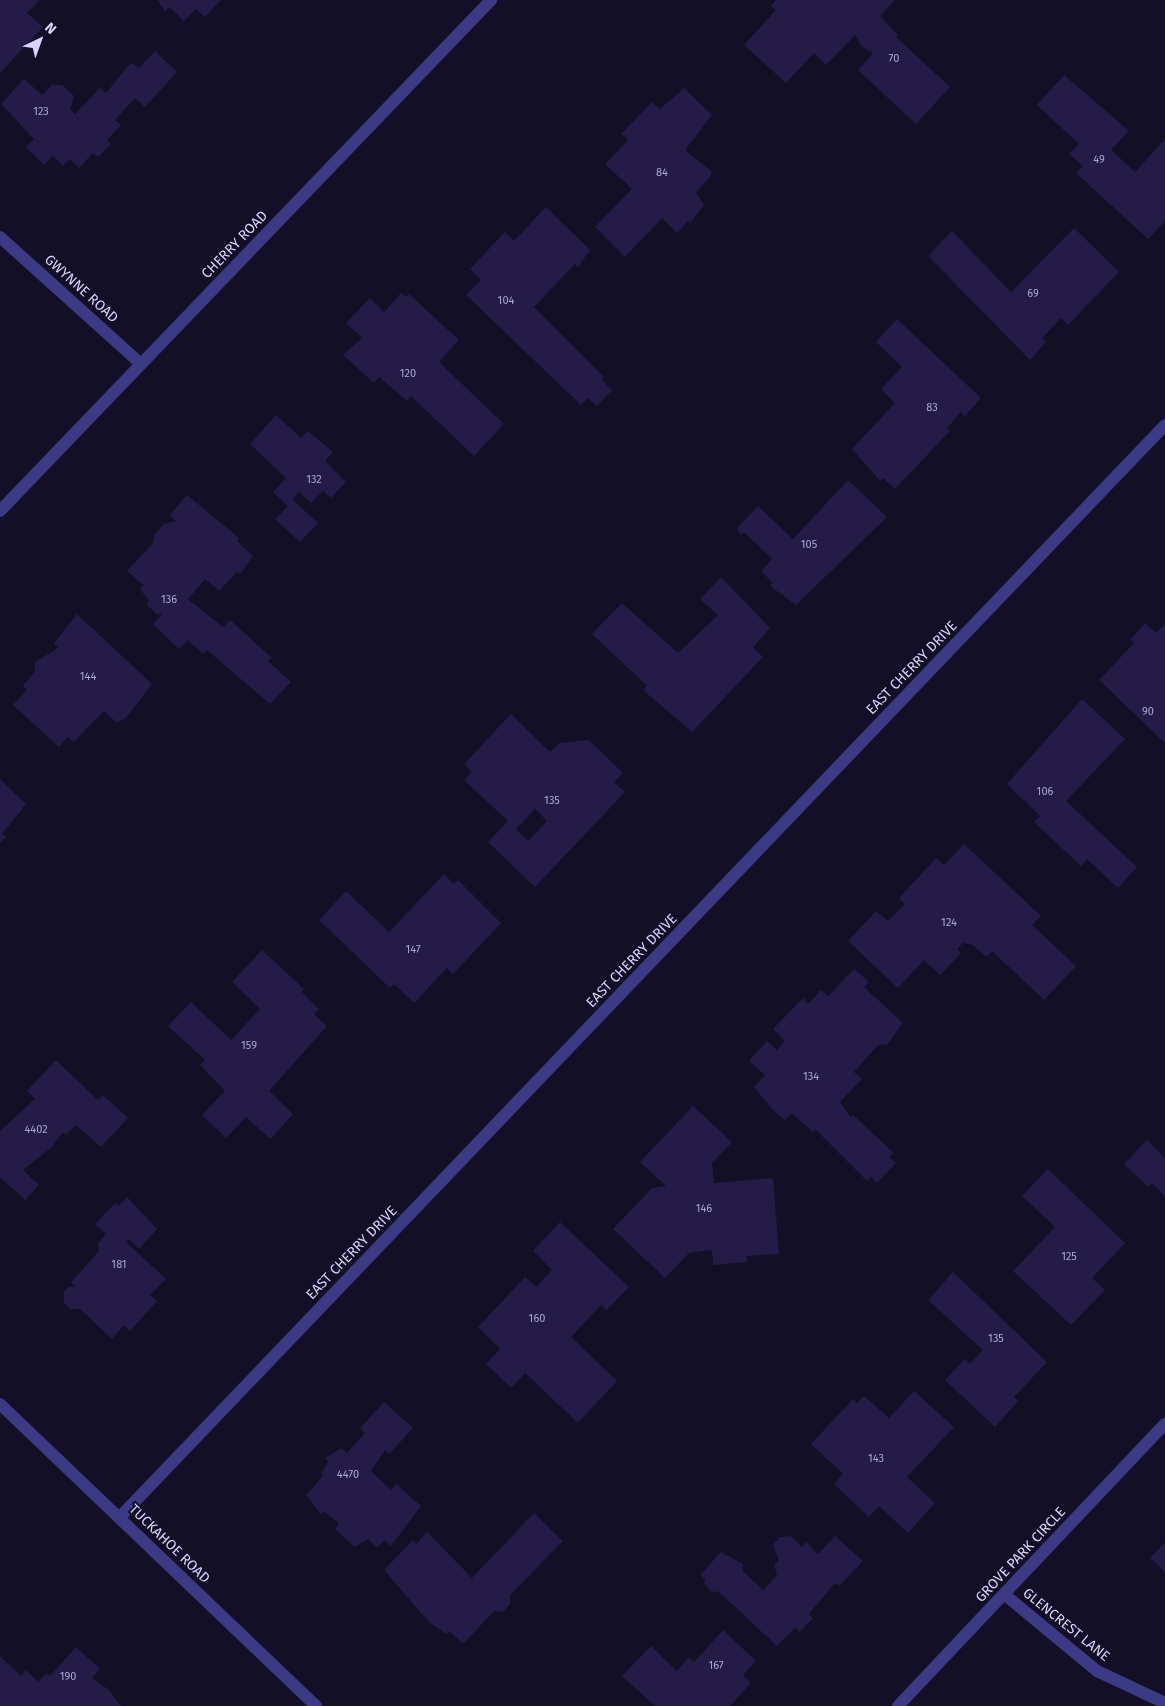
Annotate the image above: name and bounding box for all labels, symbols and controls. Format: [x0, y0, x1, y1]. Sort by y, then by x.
north arrow [15, 15, 65, 65]
text: N [41, 19, 60, 38]
house number: 70 [889, 52, 899, 66]
house number: 123 [33, 105, 49, 119]
house number: 49 [1093, 153, 1105, 167]
house number: 84 [656, 166, 668, 180]
street label: CHERRY ROAD [198, 208, 272, 282]
street label: GWYNNE ROAD [41, 252, 121, 326]
house number: 69 [1027, 287, 1039, 301]
house number: 104 [498, 294, 514, 308]
house number: 120 [400, 367, 416, 381]
house number: 83 [926, 401, 938, 415]
house number: 132 [306, 473, 322, 487]
house number: 105 [801, 538, 817, 552]
house number: 136 [161, 593, 177, 607]
street label: EAST CHERRY DRIVE [863, 618, 961, 718]
house number: 144 [80, 670, 96, 684]
house number: 90 [1142, 705, 1154, 719]
house number: 106 [1037, 785, 1053, 799]
house number: 135 [544, 794, 560, 808]
street label: EAST CHERRY DRIVE [583, 911, 681, 1011]
house number: 124 [941, 916, 957, 930]
house number: 147 [405, 943, 421, 957]
house number: 159 [241, 1039, 257, 1053]
house number: 134 [803, 1070, 819, 1084]
house number: 4402 [24, 1123, 48, 1137]
house number: 146 [696, 1202, 712, 1216]
street label: EAST CHERRY DRIVE [303, 1203, 401, 1303]
house number: 125 [1061, 1250, 1077, 1264]
house number: 181 [111, 1258, 127, 1272]
house number: 160 [529, 1312, 545, 1326]
house number: 135 [988, 1332, 1004, 1346]
house number: 143 [868, 1452, 884, 1466]
house number: 4470 [337, 1468, 359, 1482]
street label: TUCKAHOE ROAD [125, 1501, 213, 1587]
street label: GROVE PARK CIRCLE [973, 1504, 1069, 1606]
street label: GLENCREST LANE [1019, 1585, 1113, 1665]
house number: 167 [708, 1659, 724, 1673]
house number: 190 [60, 1670, 76, 1684]

